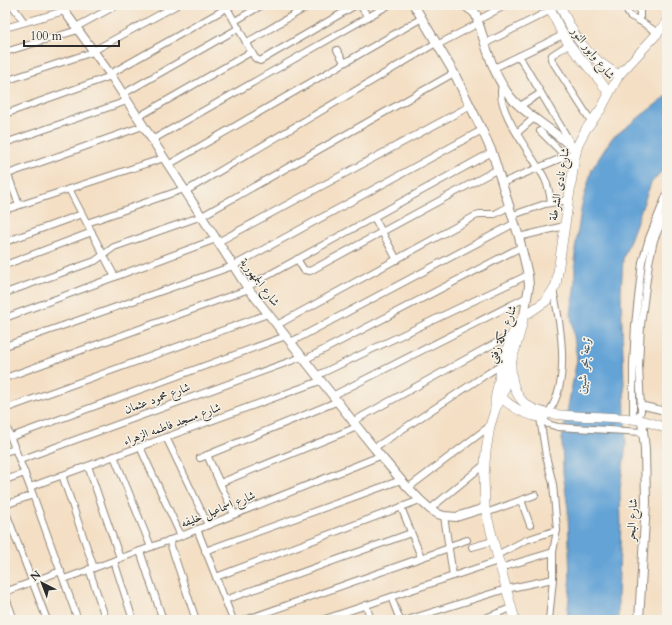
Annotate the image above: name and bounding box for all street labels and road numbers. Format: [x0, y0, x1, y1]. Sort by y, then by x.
street label: شارع وابور النور [564, 23, 619, 85]
street label: شارع نادى الشرطة [545, 146, 576, 222]
street label: شارع الجمهورية [234, 255, 283, 311]
street label: شارع سكة زفتي [484, 303, 524, 367]
street label: شارع محمود عثمان [122, 379, 194, 420]
street label: شارع مسجد فاطمه الزهراء [121, 399, 224, 452]
street label: شارع اسماعيل خليفه [178, 487, 259, 534]
street label: شارع البحر [623, 498, 644, 544]

